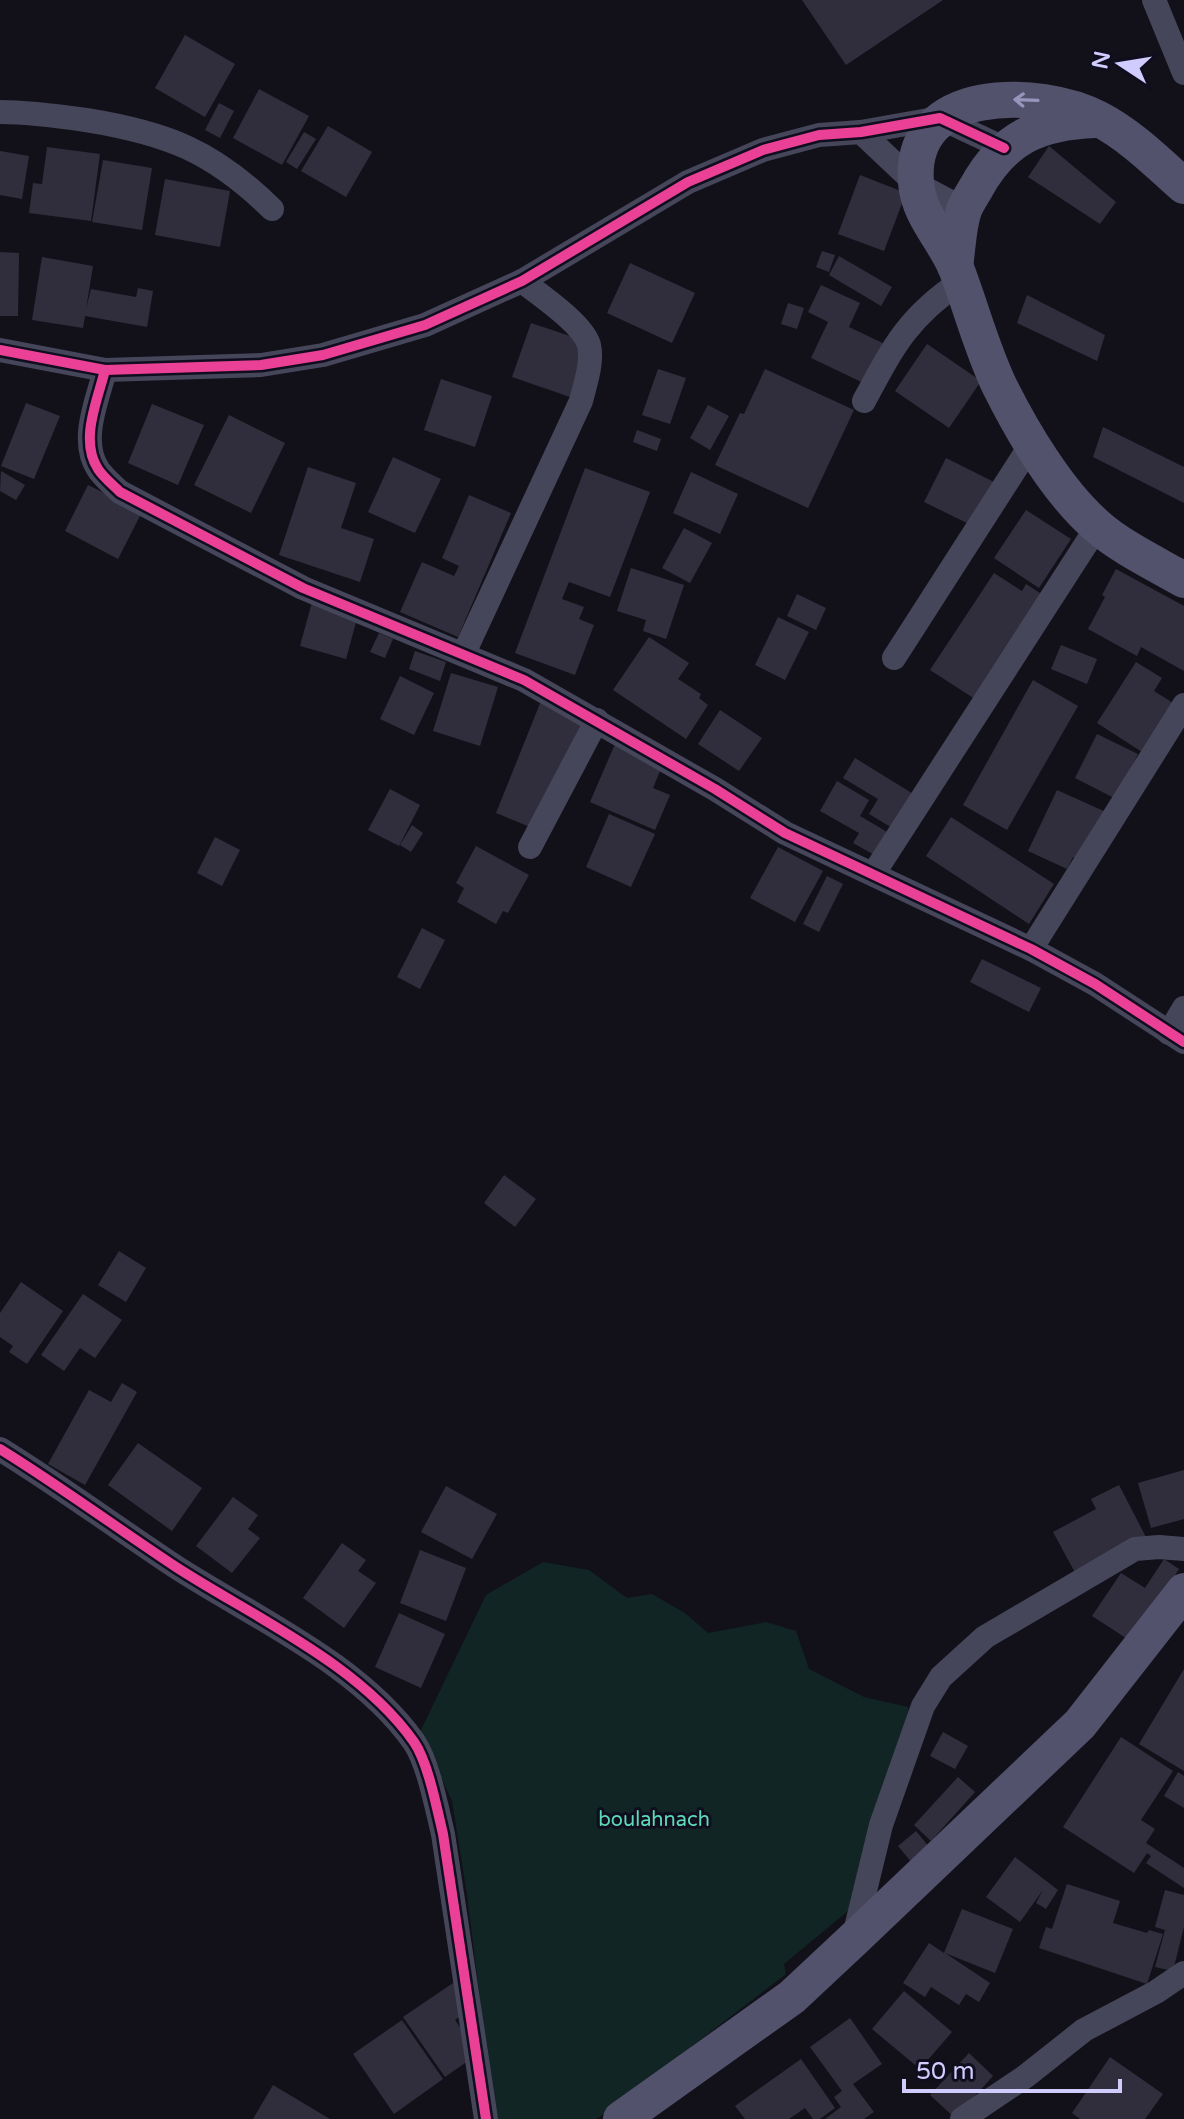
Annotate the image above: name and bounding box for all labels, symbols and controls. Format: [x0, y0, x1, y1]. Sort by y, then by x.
north arrow [1080, 24, 1160, 104]
text: N [1087, 49, 1116, 71]
one-way arrow [1013, 92, 1040, 107]
park label: boulahnach [598, 1808, 710, 1832]
scale bar [904, 2043, 1120, 2093]
text: 50 m [916, 2057, 974, 2086]

